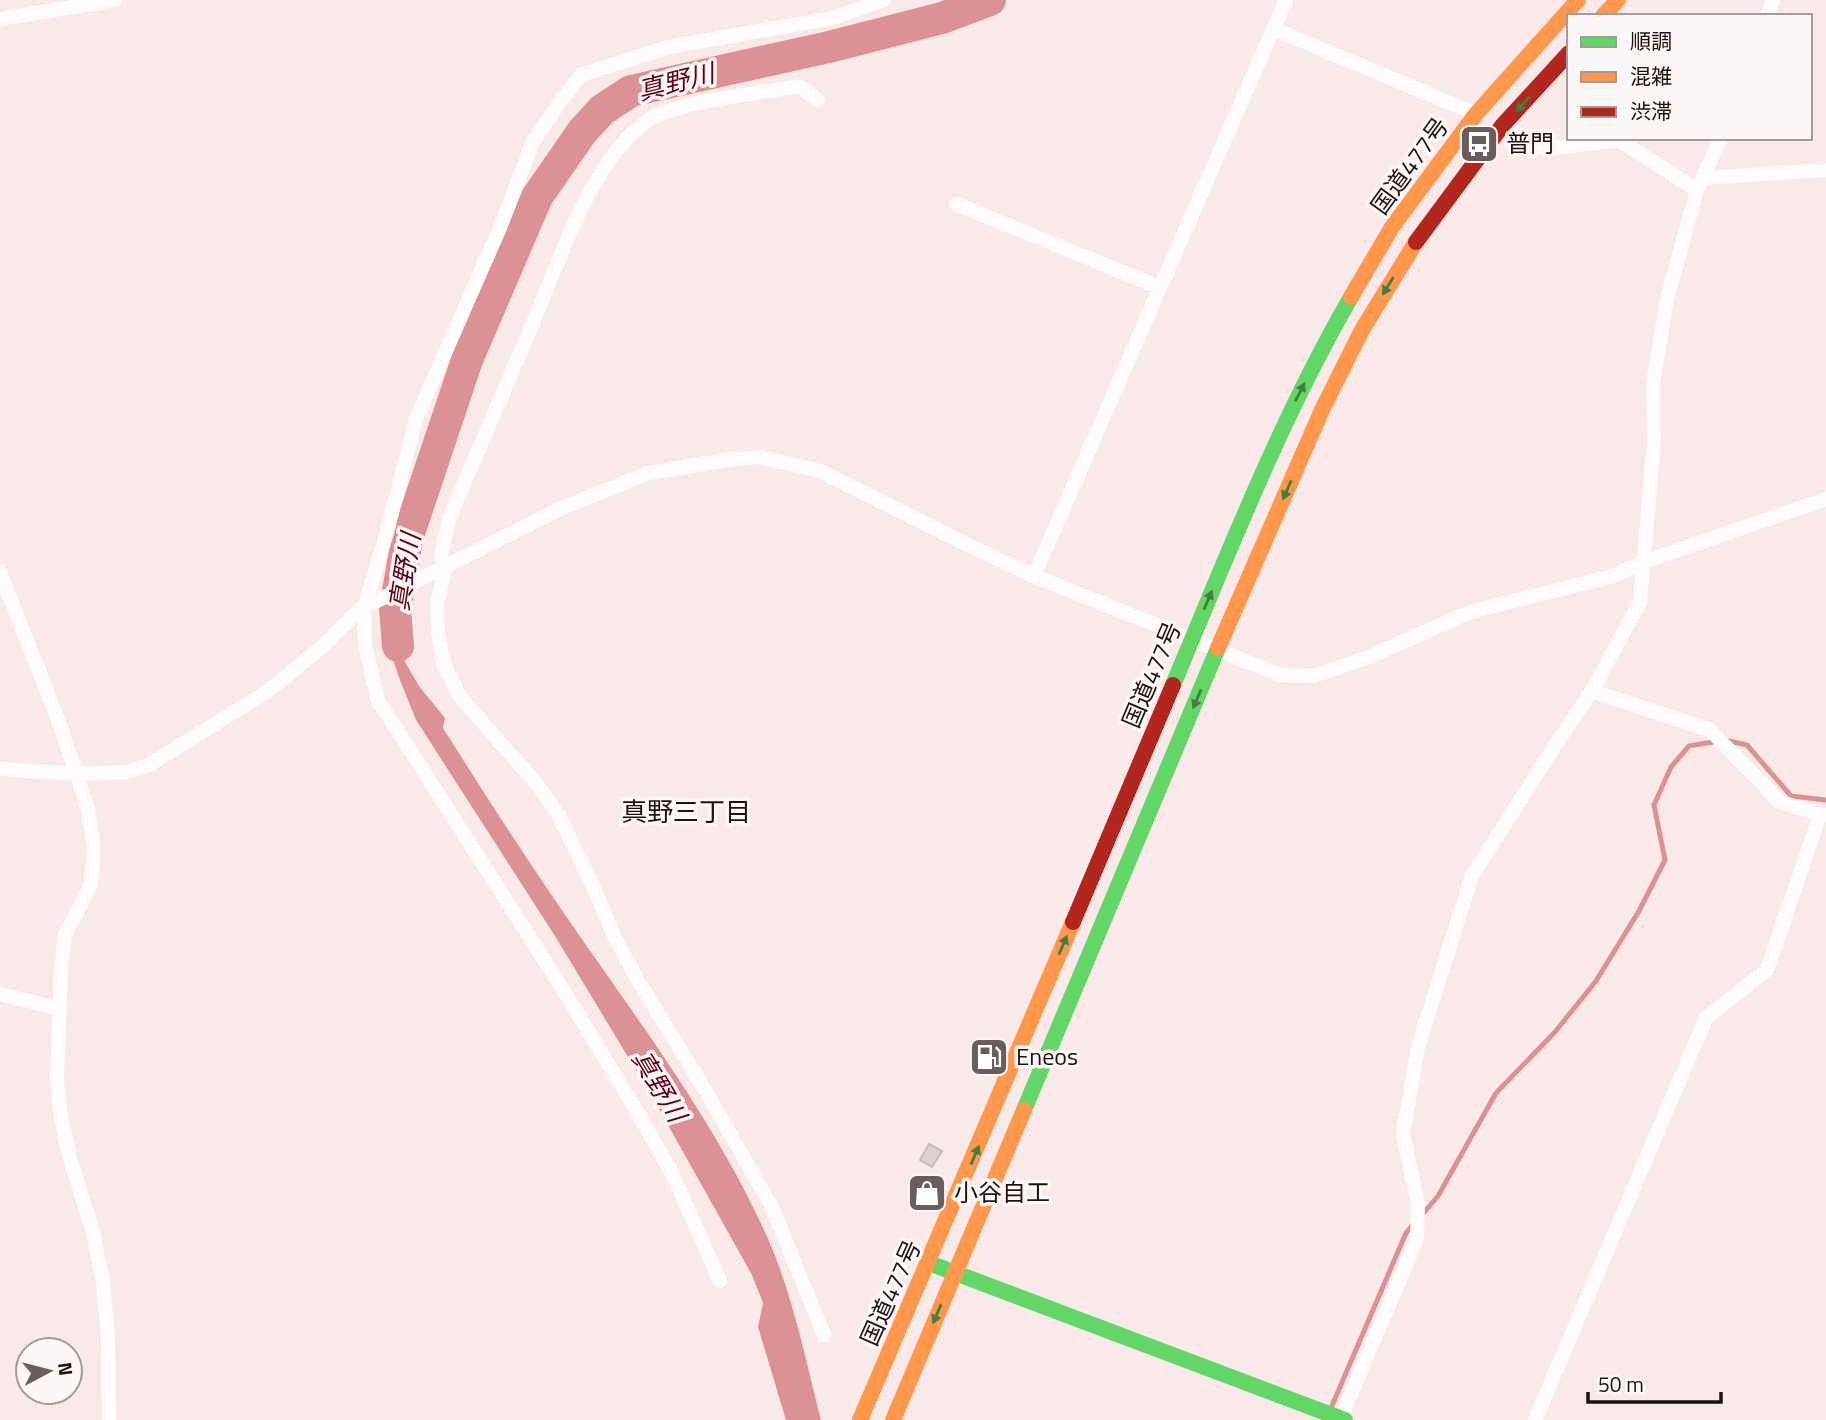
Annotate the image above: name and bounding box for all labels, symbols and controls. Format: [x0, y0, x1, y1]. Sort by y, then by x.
legend [1567, 14, 1812, 140]
text: 順調 [1630, 25, 1672, 57]
water label: 真野川 [633, 52, 721, 110]
text: 混雑 [1630, 60, 1672, 92]
one-way arrow [1515, 95, 1531, 112]
text: 渋滞 [1630, 95, 1672, 127]
street label: 国道477号 [1362, 109, 1457, 221]
bus stop icon: 普門 [1458, 123, 1500, 165]
place label: 普門 [1506, 125, 1554, 161]
one-way arrow [1381, 277, 1394, 296]
one-way arrow [1294, 382, 1305, 402]
one-way arrow [1281, 480, 1293, 500]
water label: 真野川 [379, 527, 430, 613]
one-way arrow [1202, 590, 1214, 610]
street label: 国道477号 [1113, 616, 1190, 733]
one-way arrow [1191, 689, 1202, 710]
district label: 真野三丁目 [621, 792, 751, 831]
one-way arrow [1058, 935, 1069, 956]
fuel station icon: Eneos [968, 1036, 1010, 1078]
place label: Eneos [1016, 1038, 1078, 1074]
water label: 真野川 [623, 1042, 698, 1132]
one-way arrow [969, 1144, 980, 1165]
shop icon: 小谷自工 [906, 1172, 948, 1214]
place label: 小谷自工 [954, 1174, 1050, 1210]
street label: 国道477号 [851, 1234, 929, 1351]
one-way arrow [931, 1304, 942, 1325]
north arrow [14, 1336, 84, 1406]
scale bar [1588, 1360, 1721, 1404]
text: N [51, 1361, 82, 1377]
text: 50 m [1598, 1368, 1644, 1400]

